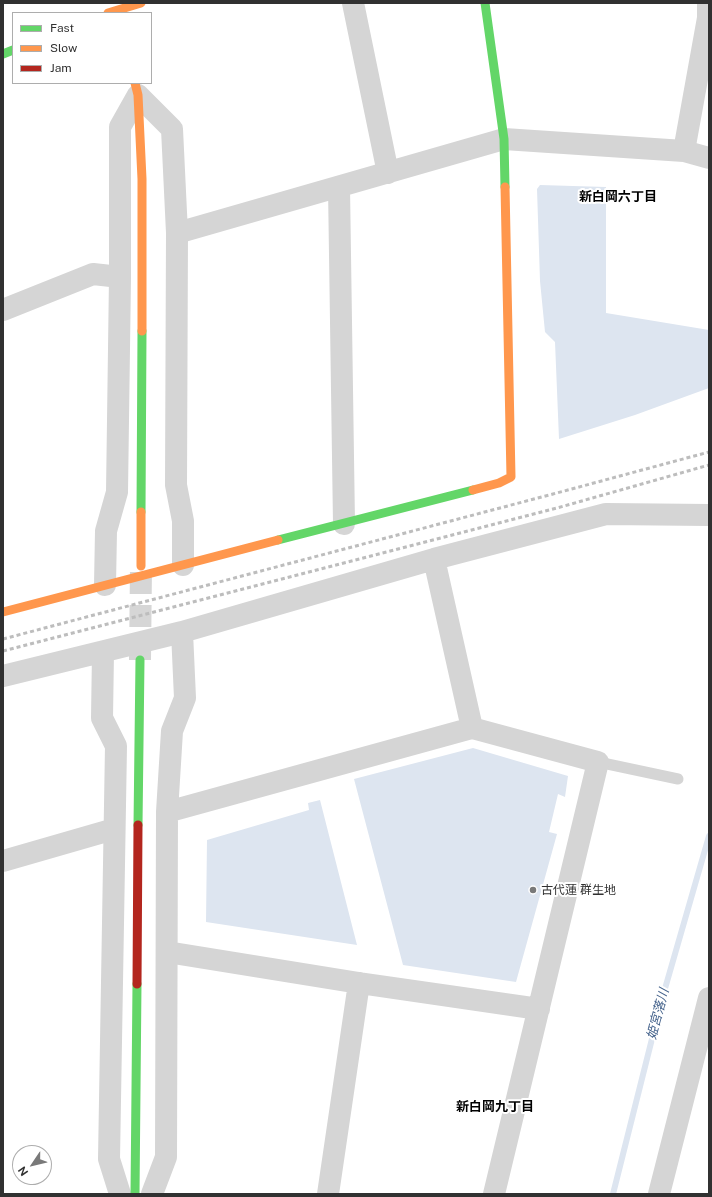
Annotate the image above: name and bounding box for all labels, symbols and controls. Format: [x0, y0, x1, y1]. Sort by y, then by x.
legend [12, 12, 152, 84]
text: Fast [50, 21, 74, 35]
text: Slow [50, 41, 77, 55]
text: Jam [50, 61, 72, 75]
district label: 新白岡六丁目 [579, 189, 657, 205]
place label: 古代蓮 群生地 [541, 883, 616, 897]
marker: 古代蓮 群生地 [528, 885, 538, 895]
water label: 姫宮落川 [644, 987, 672, 1041]
district label: 新白岡九丁目 [456, 1099, 534, 1115]
north arrow [12, 1145, 52, 1185]
text: N [16, 1164, 30, 1178]

